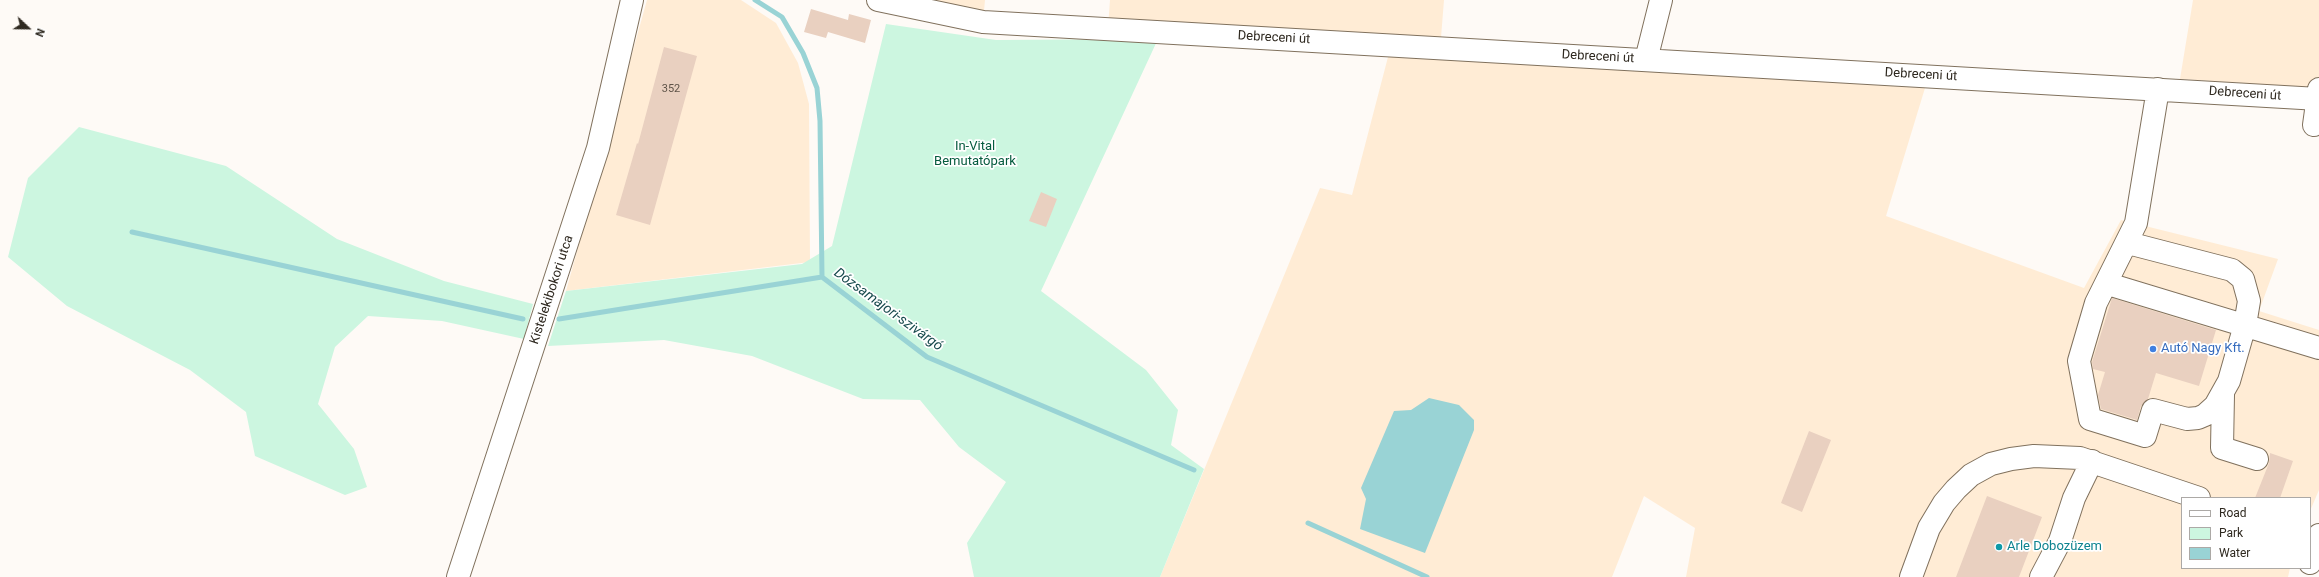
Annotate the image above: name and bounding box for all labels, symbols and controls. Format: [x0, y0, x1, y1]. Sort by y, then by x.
north arrow [8, 8, 48, 48]
text: N [32, 27, 47, 39]
street label: Debreceni út [1237, 28, 1311, 48]
street label: Debreceni út [1561, 47, 1635, 67]
street label: Debreceni út [1884, 65, 1958, 85]
house number: 352 [662, 82, 680, 96]
street label: Debreceni út [2208, 84, 2282, 104]
park label: In-Vital Bemutatópark [934, 139, 1016, 170]
street label: Kistelekibokori utca [527, 233, 577, 347]
water label: Dózsamajori-szivárgó [830, 265, 946, 355]
place label: Autó Nagy Kft. [2161, 341, 2245, 357]
marker: Autó Nagy Kft. [2148, 344, 2158, 354]
legend [2181, 497, 2311, 569]
text: Road [2219, 506, 2247, 520]
text: Park [2219, 526, 2243, 540]
place label: Arle Dobozüzem [2007, 539, 2102, 555]
marker: Arle Dobozüzem [1994, 542, 2004, 552]
text: Water [2219, 546, 2250, 560]

